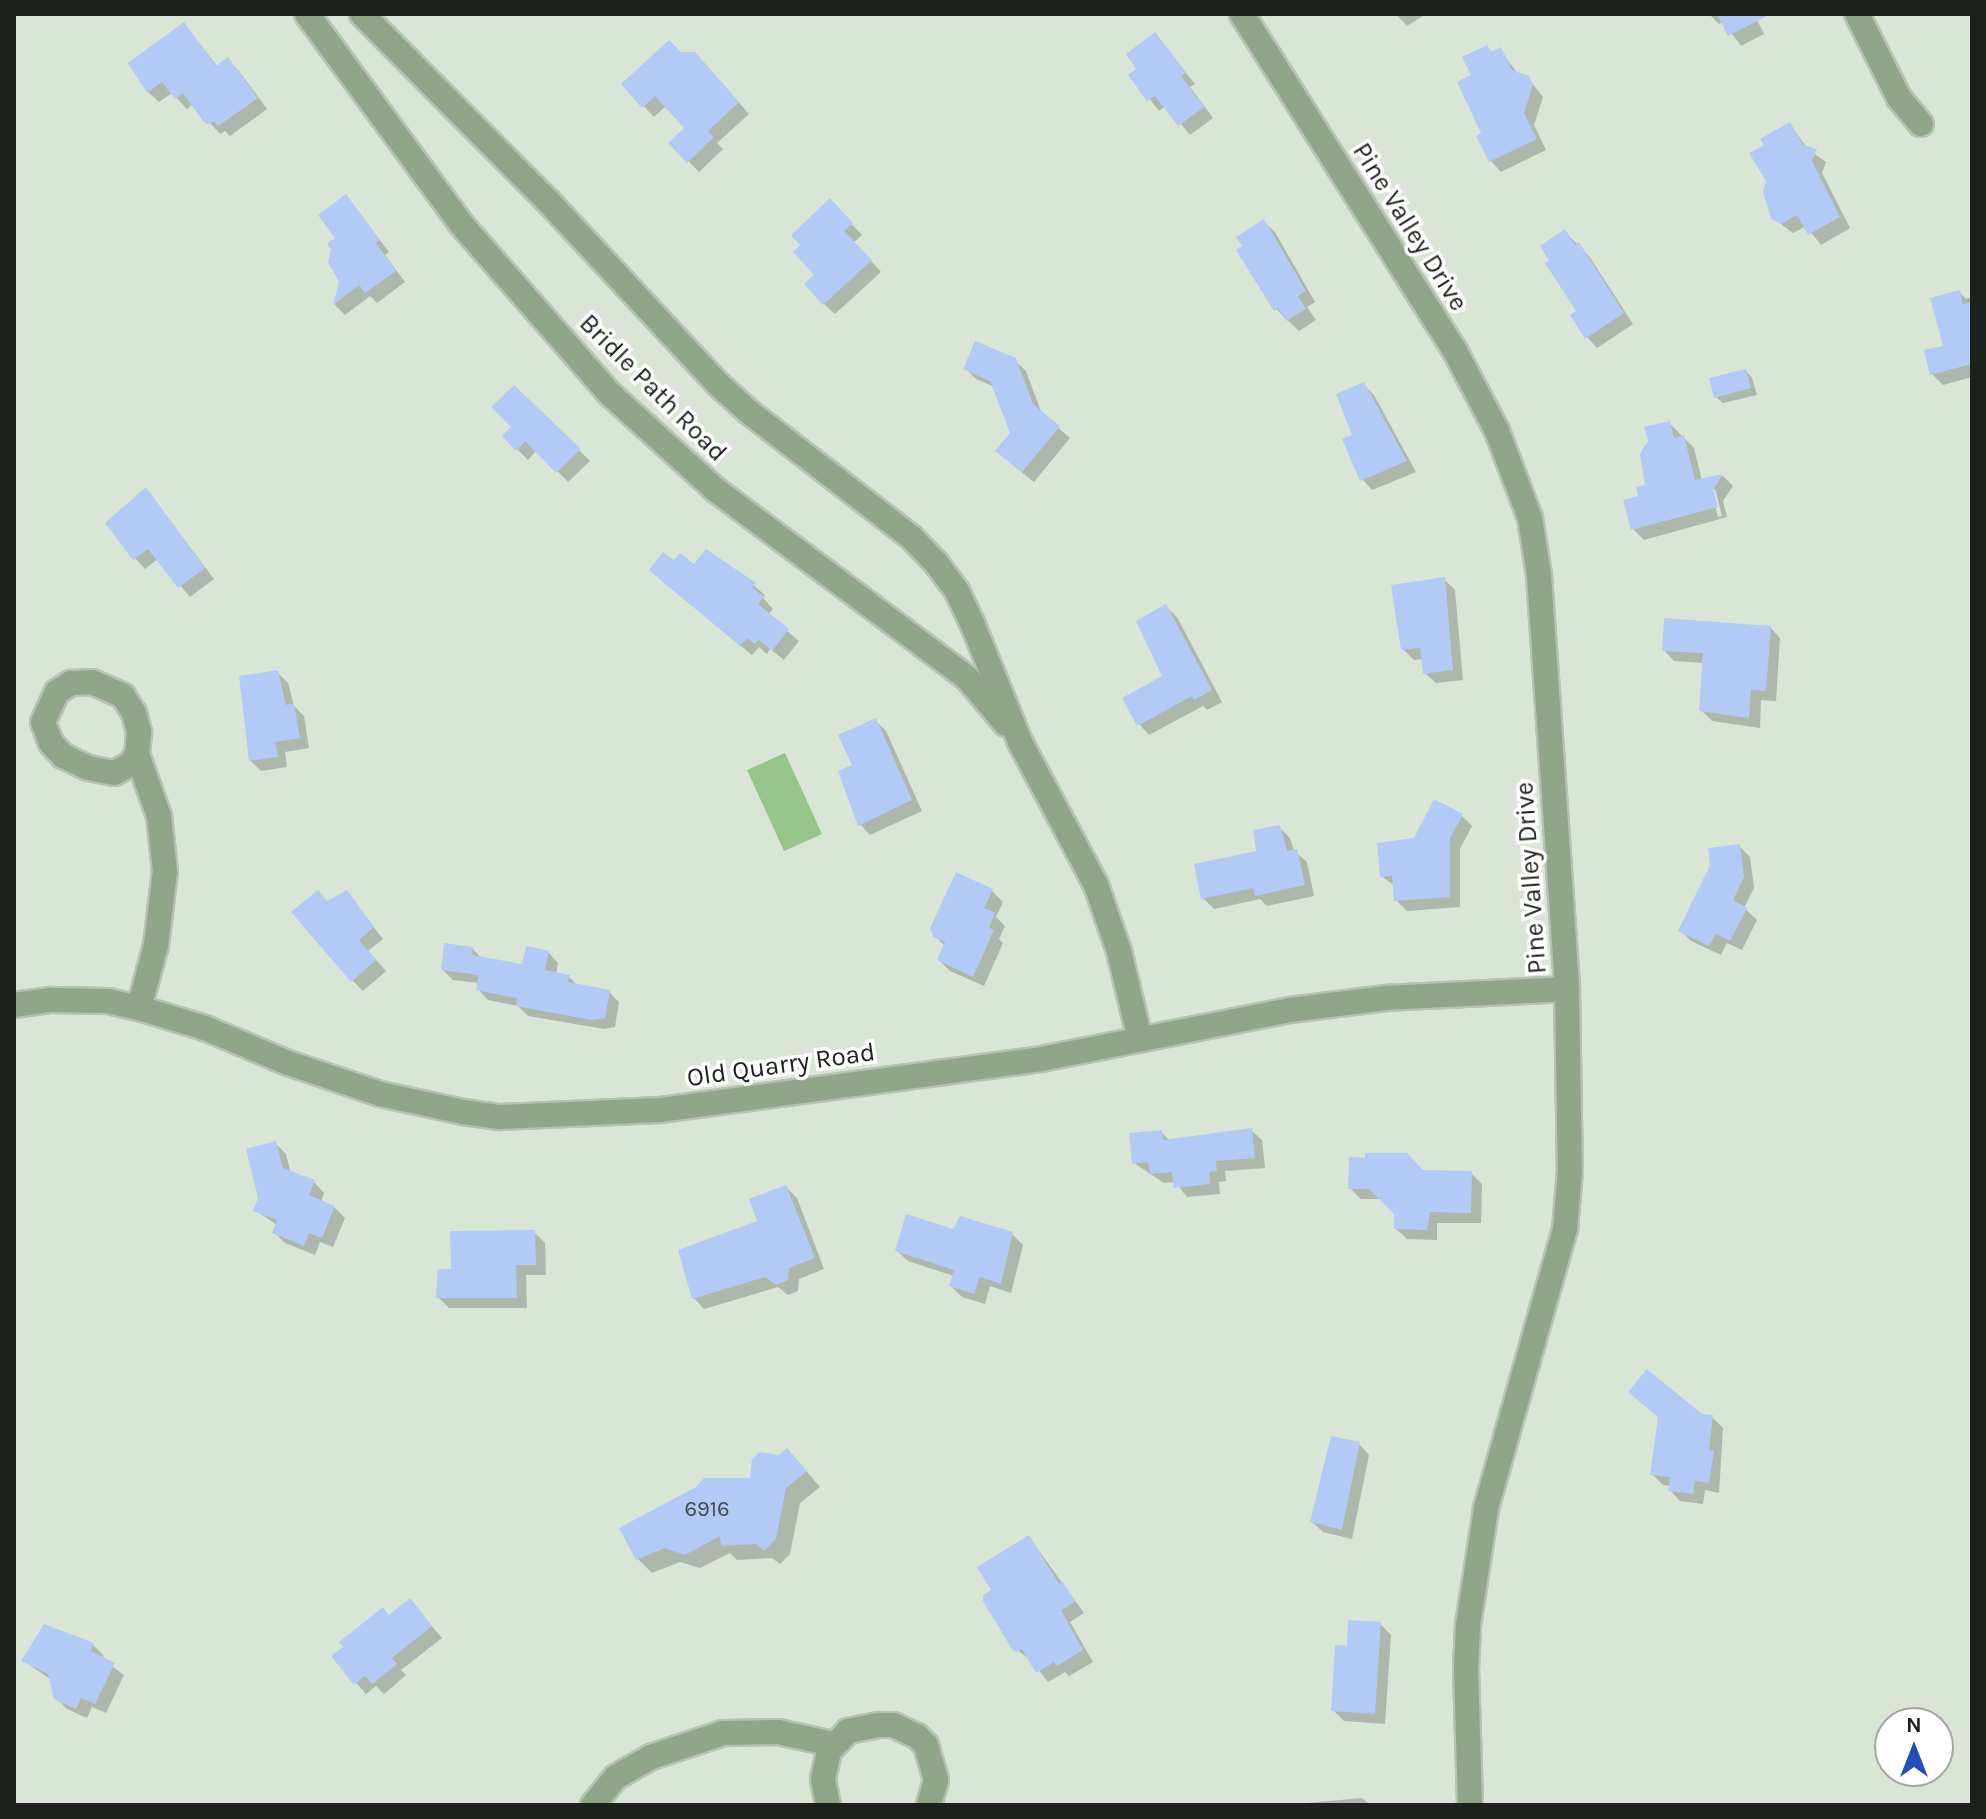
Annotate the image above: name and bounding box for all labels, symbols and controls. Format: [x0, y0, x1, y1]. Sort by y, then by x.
street label: Pine Valley Drive [1346, 137, 1474, 317]
street label: Bridle Path Road [573, 308, 733, 468]
street label: Pine Valley Drive [1509, 781, 1553, 975]
street label: Old Quarry Road [685, 1036, 877, 1094]
house number: 6916 [684, 1497, 730, 1523]
north arrow [1874, 1707, 1954, 1787]
text: N [1906, 1712, 1922, 1738]

